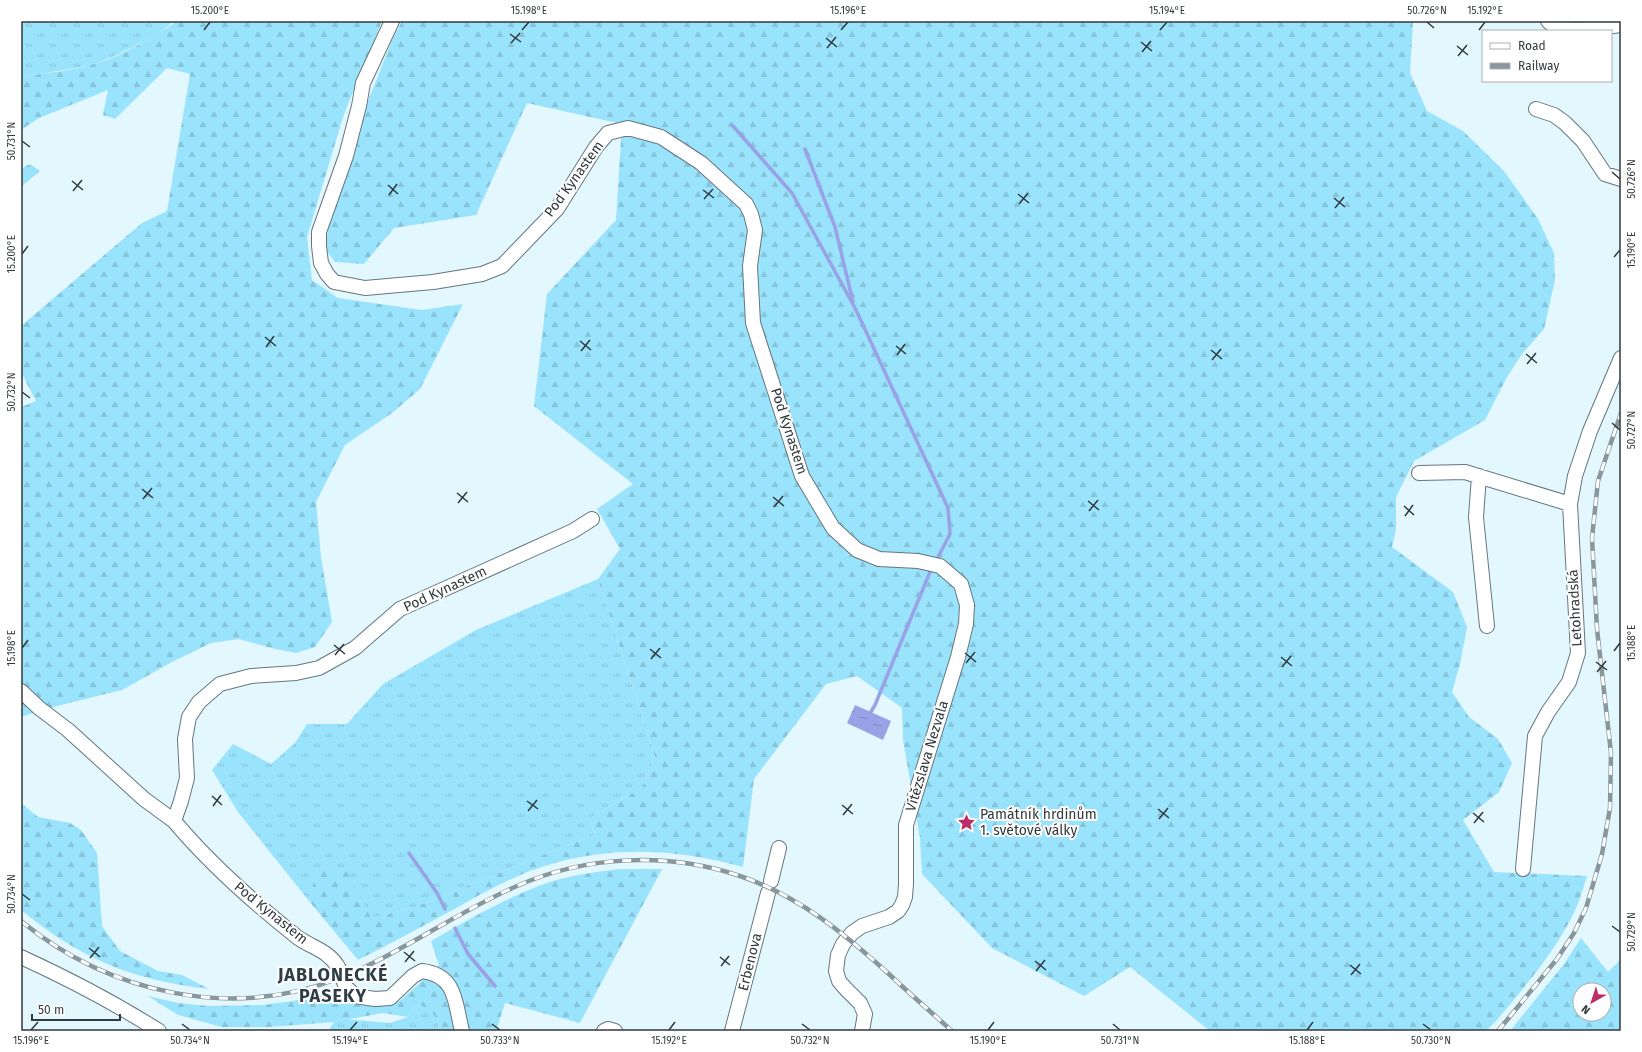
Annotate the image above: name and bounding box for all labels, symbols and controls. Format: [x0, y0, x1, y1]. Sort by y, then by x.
text: 15.200°E [191, 5, 229, 17]
text: 15.198°E [511, 5, 547, 17]
text: 15.196°E [830, 5, 866, 17]
text: 15.194°E [1149, 5, 1185, 17]
text: 50.726°N [1407, 5, 1447, 17]
text: 15.192°E [1467, 5, 1503, 17]
legend [1482, 30, 1612, 82]
text: Road [1518, 39, 1546, 53]
text: Railway [1518, 59, 1559, 73]
text: 50.731°N [6, 122, 18, 160]
street label: Pod Kynastem [541, 138, 607, 220]
text: 50.726°N [1626, 159, 1638, 199]
text: 15.190°E [1626, 232, 1638, 268]
text: 15.200°E [6, 235, 18, 273]
text: 50.732°N [6, 372, 18, 412]
street label: Pod Kynastem [767, 386, 811, 476]
text: 50.727°N [1626, 411, 1638, 449]
street label: Pod Kynastem [401, 562, 489, 616]
street label: Letohradská [1564, 569, 1586, 647]
text: 15.188°E [1626, 625, 1638, 661]
text: 15.198°E [6, 630, 18, 666]
street label: Vítězslava Nezvala [902, 698, 952, 814]
place label: Památník hrdinům 1. světové války [980, 806, 1097, 839]
place icon: Památník hrdinům 1. světové války [957, 812, 977, 832]
text: 50.734°N [6, 874, 18, 914]
street label: Pod Kynastem [231, 878, 311, 948]
text: 50.729°N [1626, 912, 1638, 952]
street label: Erbenova [735, 931, 765, 993]
district label: JABLONECKÉ PASEKY [277, 963, 388, 1007]
north arrow [1572, 982, 1612, 1022]
scale bar [32, 996, 120, 1022]
text: N [1579, 1002, 1593, 1017]
text: 50 m [38, 1003, 64, 1017]
text: 15.196°E [13, 1035, 49, 1047]
text: 50.734°N [170, 1035, 210, 1047]
text: 15.194°E [332, 1035, 368, 1047]
text: 50.733°N [480, 1035, 520, 1047]
text: 15.192°E [651, 1035, 687, 1047]
text: 50.732°N [790, 1035, 830, 1047]
text: 15.190°E [970, 1035, 1006, 1047]
text: 50.731°N [1101, 1035, 1139, 1047]
text: 15.188°E [1289, 1035, 1325, 1047]
text: 50.730°N [1411, 1035, 1451, 1047]

